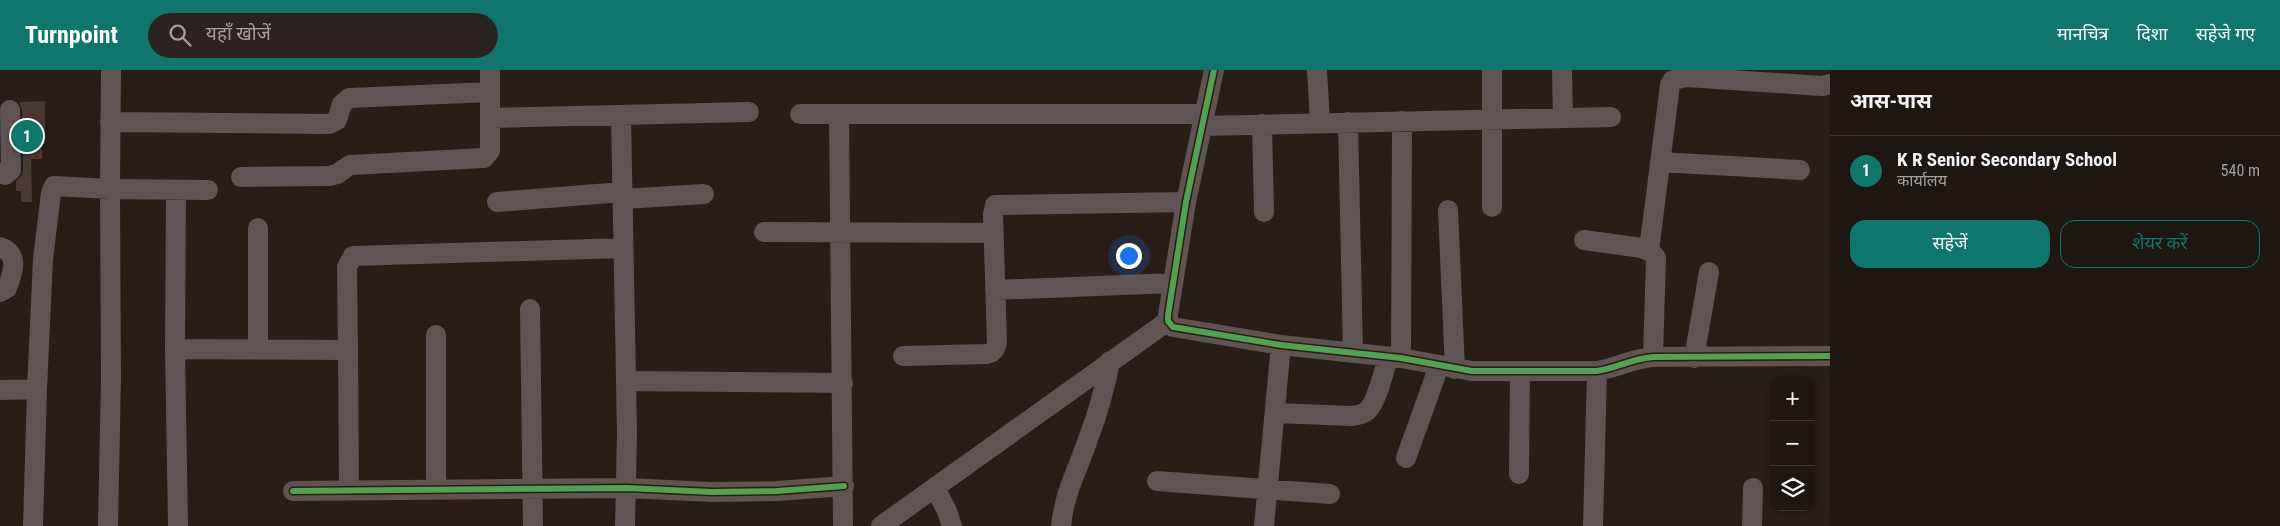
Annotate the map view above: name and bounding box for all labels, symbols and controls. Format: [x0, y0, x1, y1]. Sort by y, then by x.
search box [148, 13, 498, 58]
text: Turnpoint [25, 21, 118, 49]
icon: search [166, 21, 194, 49]
text: यहाँ खोजें [206, 22, 271, 45]
text: मानचित्र [2057, 23, 2109, 44]
text: दिशा [2137, 23, 2168, 44]
text: सहेजे गए [2196, 23, 2255, 44]
text: आस-पास [1850, 89, 1932, 113]
pin: 1 [11, 117, 43, 155]
text: K R Senior Secondary School [1897, 148, 2117, 171]
text: 1 [1862, 161, 1870, 180]
text: 540 m [2221, 161, 2260, 180]
text: कार्यालय [1897, 171, 1947, 190]
button: सहेजें [1850, 220, 2050, 268]
button: शेयर करें [2060, 220, 2260, 268]
your location [1116, 243, 1142, 269]
map controls [1770, 376, 1815, 511]
button: + [1770, 376, 1815, 421]
button: − [1770, 421, 1815, 466]
button: layers [1770, 466, 1815, 511]

